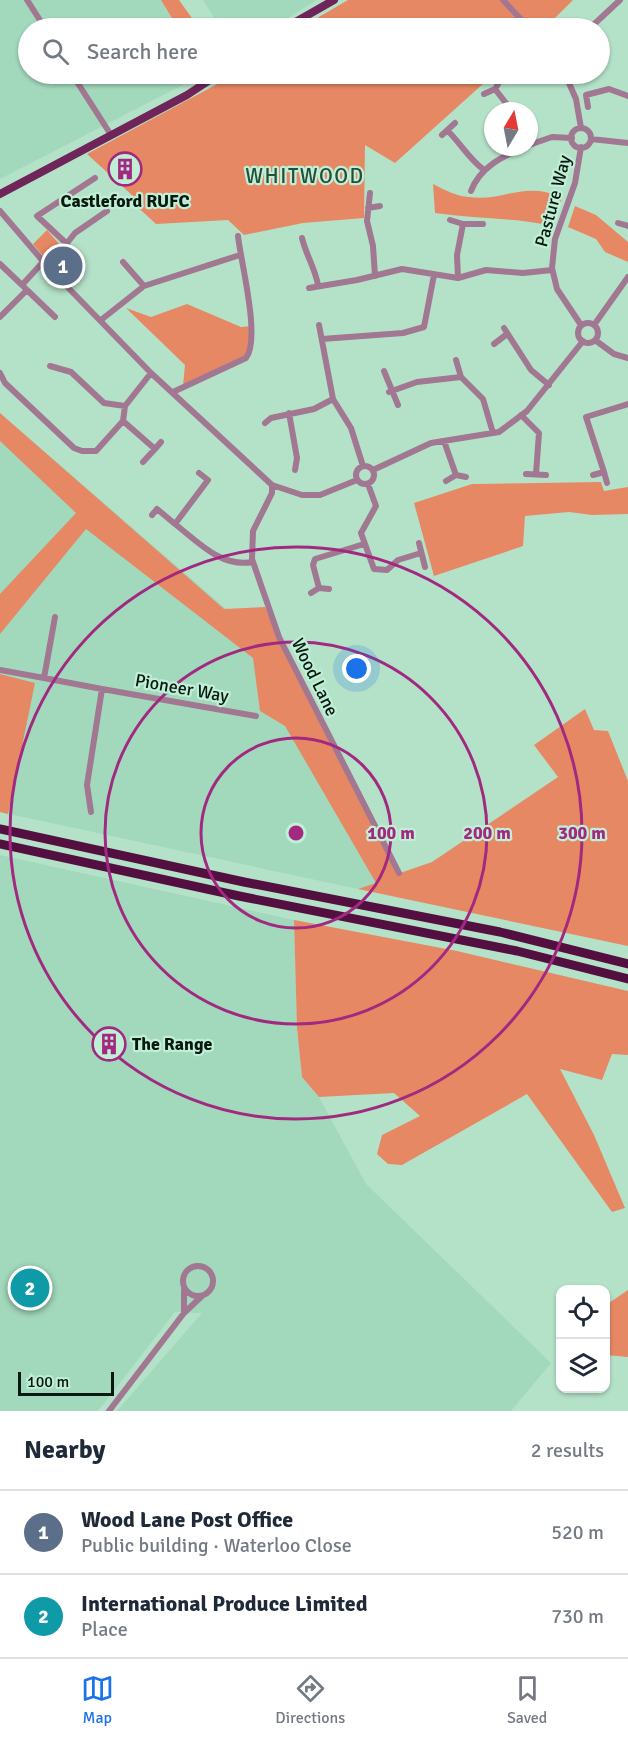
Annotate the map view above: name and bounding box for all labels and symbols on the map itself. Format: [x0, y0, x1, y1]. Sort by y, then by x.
north arrow [484, 102, 538, 156]
building icon: Castleford RUFC [107, 151, 143, 187]
street label: Pasture Way [530, 152, 576, 249]
district label: WHITWOOD [245, 163, 365, 189]
place label: Castleford RUFC [60, 190, 190, 212]
pin: 1 [44, 244, 82, 288]
street label: Wood Lane [287, 634, 343, 720]
your location [342, 654, 371, 683]
street label: Pioneer Way [133, 669, 231, 707]
text: 100 m [367, 822, 415, 844]
text: 200 m [463, 822, 511, 844]
text: 300 m [558, 822, 606, 844]
centre of rings [286, 823, 306, 843]
building icon: The Range [91, 1026, 127, 1062]
place label: The Range [132, 1033, 213, 1055]
pin: 2 [10, 1266, 50, 1310]
scale bar [18, 1369, 114, 1396]

